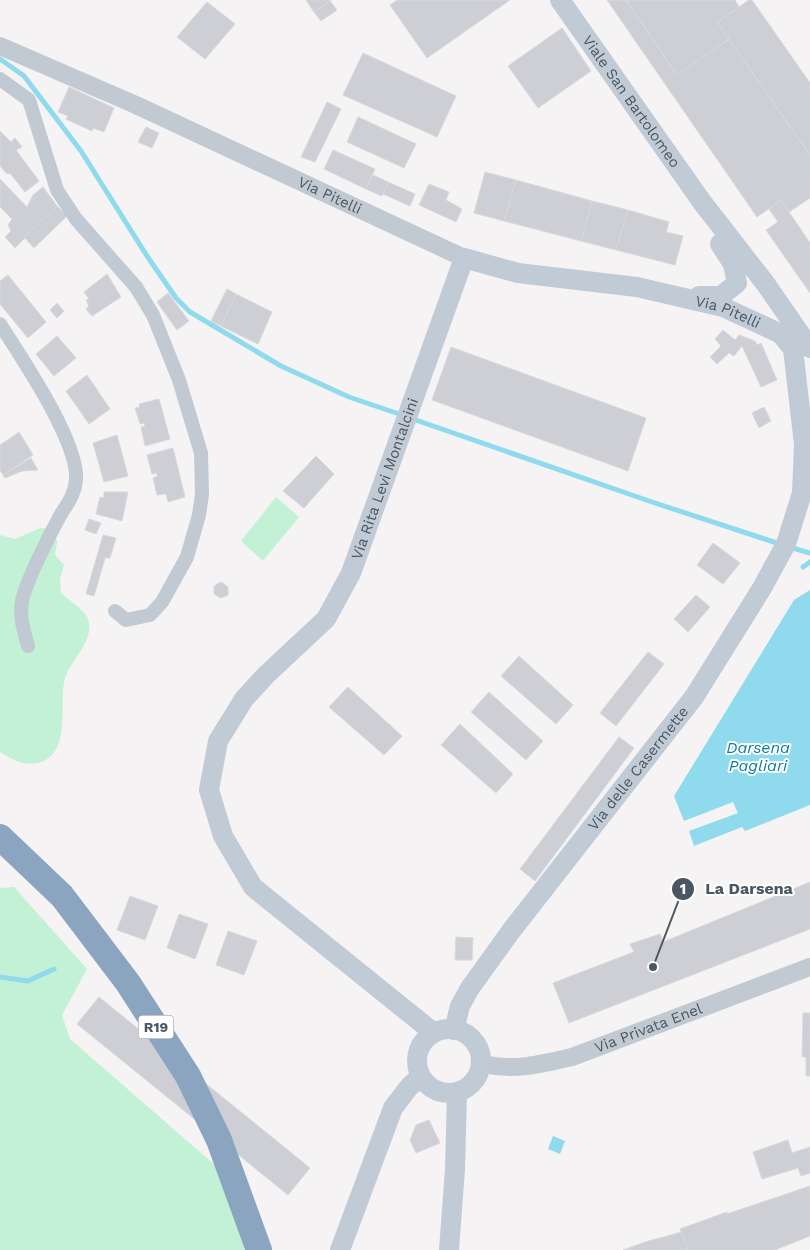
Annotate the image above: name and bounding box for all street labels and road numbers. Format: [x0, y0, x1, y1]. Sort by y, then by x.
street label: Viale San Bartolomeo [579, 32, 684, 171]
street label: Via Pitelli [295, 173, 364, 218]
street label: Via Pitelli [694, 292, 763, 332]
street label: Via Rita Levi Montalcini [347, 396, 422, 562]
street label: Via delle Casermette [584, 703, 692, 834]
street label: Via Privata Enel [592, 999, 705, 1057]
road number: R19 [138, 1016, 174, 1038]

